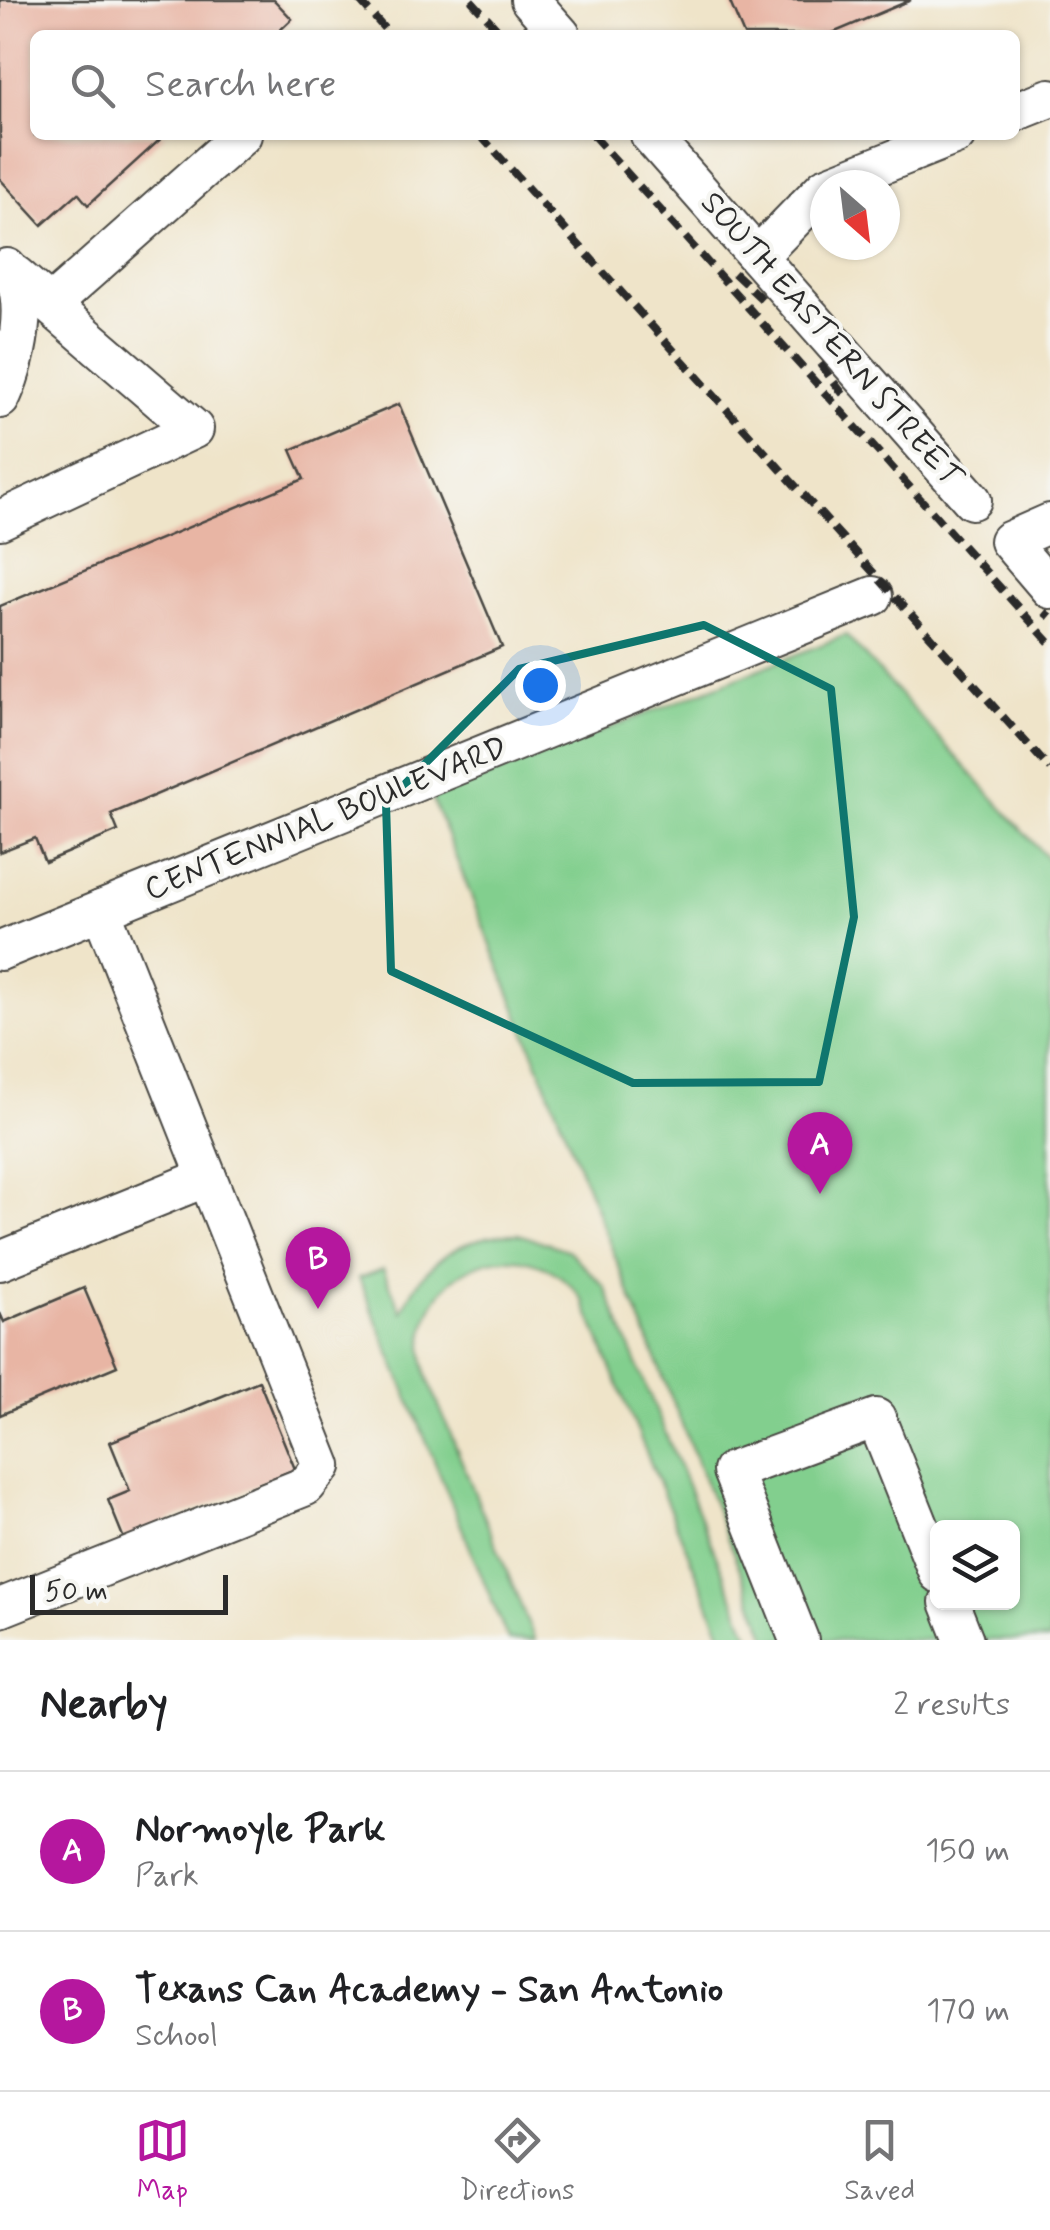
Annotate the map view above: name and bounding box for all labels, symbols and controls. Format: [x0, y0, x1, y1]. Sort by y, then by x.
search box [30, 30, 1020, 140]
icon: search [65, 58, 120, 113]
text: Search here [145, 61, 336, 110]
north arrow [810, 170, 900, 260]
street label: SOUTH EASTERN STREET [691, 183, 972, 498]
your location [515, 660, 566, 711]
street label: CENTENNIAL BOULEVARD [139, 727, 513, 911]
pin: A [788, 1112, 852, 1194]
pin: B [286, 1226, 350, 1309]
map controls [930, 1520, 1020, 1610]
button: layers [930, 1520, 1020, 1610]
scale bar [30, 1570, 228, 1614]
text: 50 m [45, 1574, 108, 1611]
text: Nearby [40, 1678, 168, 1733]
text: 2 results [893, 1684, 1010, 1726]
text: Normoyle Park [135, 1806, 385, 1855]
text: A [62, 1830, 83, 1872]
text: 150 m [925, 1830, 1010, 1872]
text: Park [135, 1855, 199, 1897]
text: Texans Can Academy - San Antonio [135, 1966, 723, 2015]
text: B [62, 1990, 83, 2032]
text: 170 m [926, 1990, 1010, 2032]
text: School [135, 2015, 218, 2057]
tab: Map [135, 2113, 190, 2210]
tab: Directions [460, 2113, 575, 2210]
tab: Saved [844, 2113, 915, 2210]

